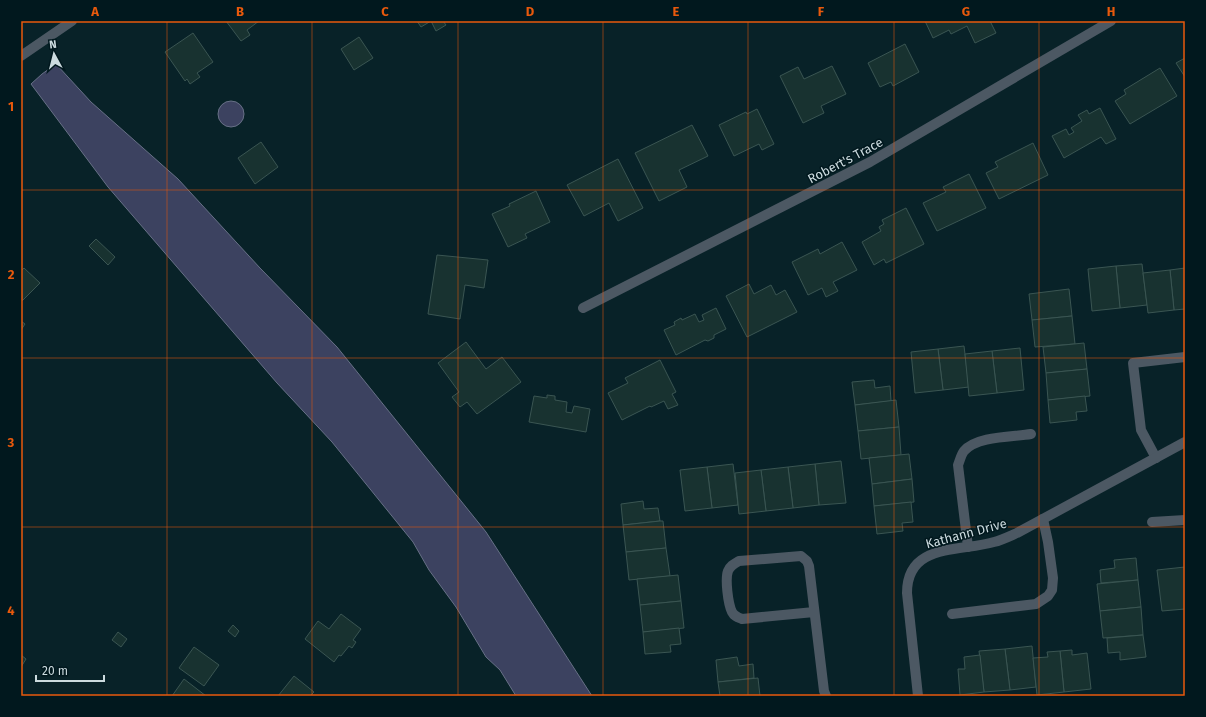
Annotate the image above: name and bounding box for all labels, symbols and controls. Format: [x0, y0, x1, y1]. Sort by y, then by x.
text: A [90, 4, 99, 19]
text: B [236, 4, 244, 19]
text: C [381, 4, 389, 19]
text: D [526, 4, 535, 19]
text: E [673, 4, 680, 19]
text: F [818, 4, 825, 19]
text: G [962, 4, 970, 19]
text: H [1107, 4, 1115, 19]
north arrow [34, 34, 74, 74]
text: N [48, 38, 57, 51]
text: 1 [8, 99, 14, 114]
street label: Robert's Trace [805, 134, 885, 187]
text: 2 [8, 267, 15, 282]
text: 3 [7, 435, 15, 450]
street label: Kathann Drive [924, 515, 1008, 551]
text: 4 [7, 603, 15, 618]
scale bar [36, 657, 104, 683]
text: 20 m [42, 664, 68, 678]

